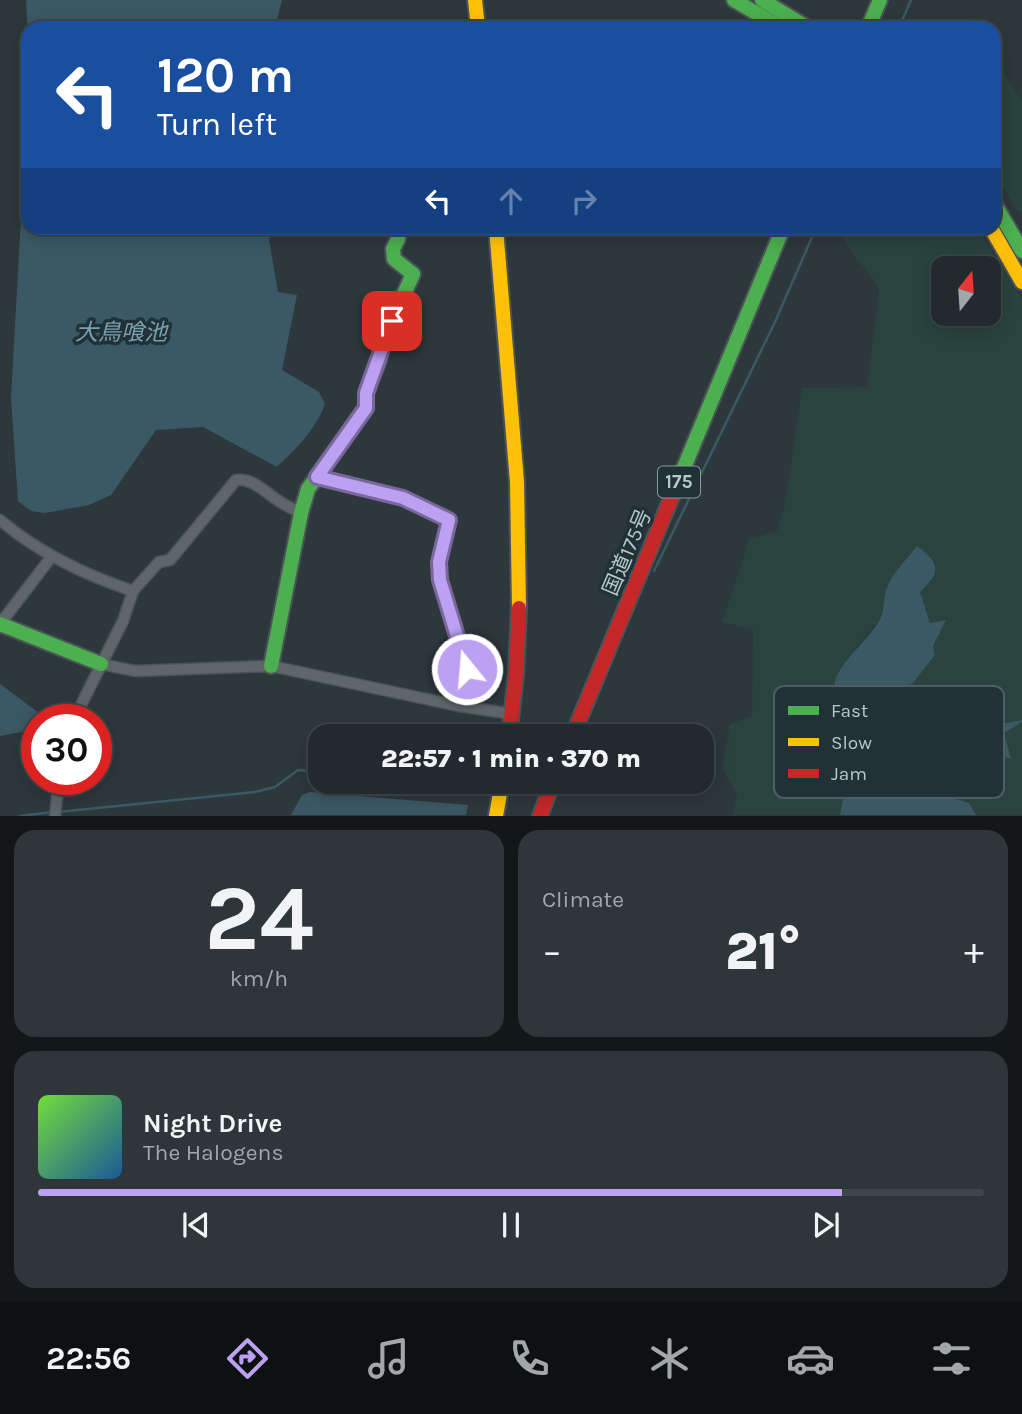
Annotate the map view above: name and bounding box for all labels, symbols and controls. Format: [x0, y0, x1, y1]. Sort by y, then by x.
text: 120 m [157, 47, 294, 104]
icon: left [42, 49, 133, 140]
text: Turn left [157, 106, 277, 143]
icon: left [419, 182, 457, 220]
icon: ahead [492, 182, 530, 220]
icon: right [565, 182, 603, 220]
north arrow [931, 256, 1001, 326]
map controls [931, 256, 1001, 326]
pin [362, 291, 422, 351]
icon: arrive [373, 302, 411, 340]
water label: 大鳥喰池 [75, 319, 169, 346]
road number: 175 [658, 467, 700, 498]
street label: 国道175号 [598, 505, 656, 599]
position arrow [430, 632, 504, 706]
legend [774, 686, 1004, 798]
text: Fast [831, 700, 868, 722]
speed limit sign: 30 [21, 704, 112, 795]
text: Slow [831, 732, 872, 754]
text: 22:57 · 1 min · 370 m [381, 743, 641, 774]
text: Jam [831, 763, 867, 785]
text: 24 [204, 866, 314, 972]
text: Climate [542, 886, 624, 913]
text: 21° [725, 921, 801, 982]
text: − [542, 929, 562, 974]
text: + [964, 929, 984, 974]
text: km/h [230, 965, 288, 992]
text: Night Drive [143, 1108, 282, 1139]
text: The Halogens [143, 1139, 283, 1166]
icon: previous [177, 1206, 215, 1244]
icon: pause [492, 1206, 530, 1244]
icon: next [807, 1206, 845, 1244]
icon: directions [223, 1334, 272, 1383]
icon: music [364, 1334, 413, 1383]
icon: phone [505, 1334, 554, 1383]
icon: climate [645, 1334, 694, 1383]
icon: car [786, 1334, 835, 1383]
icon: filters [927, 1334, 976, 1383]
text: 22:56 [46, 1340, 131, 1377]

